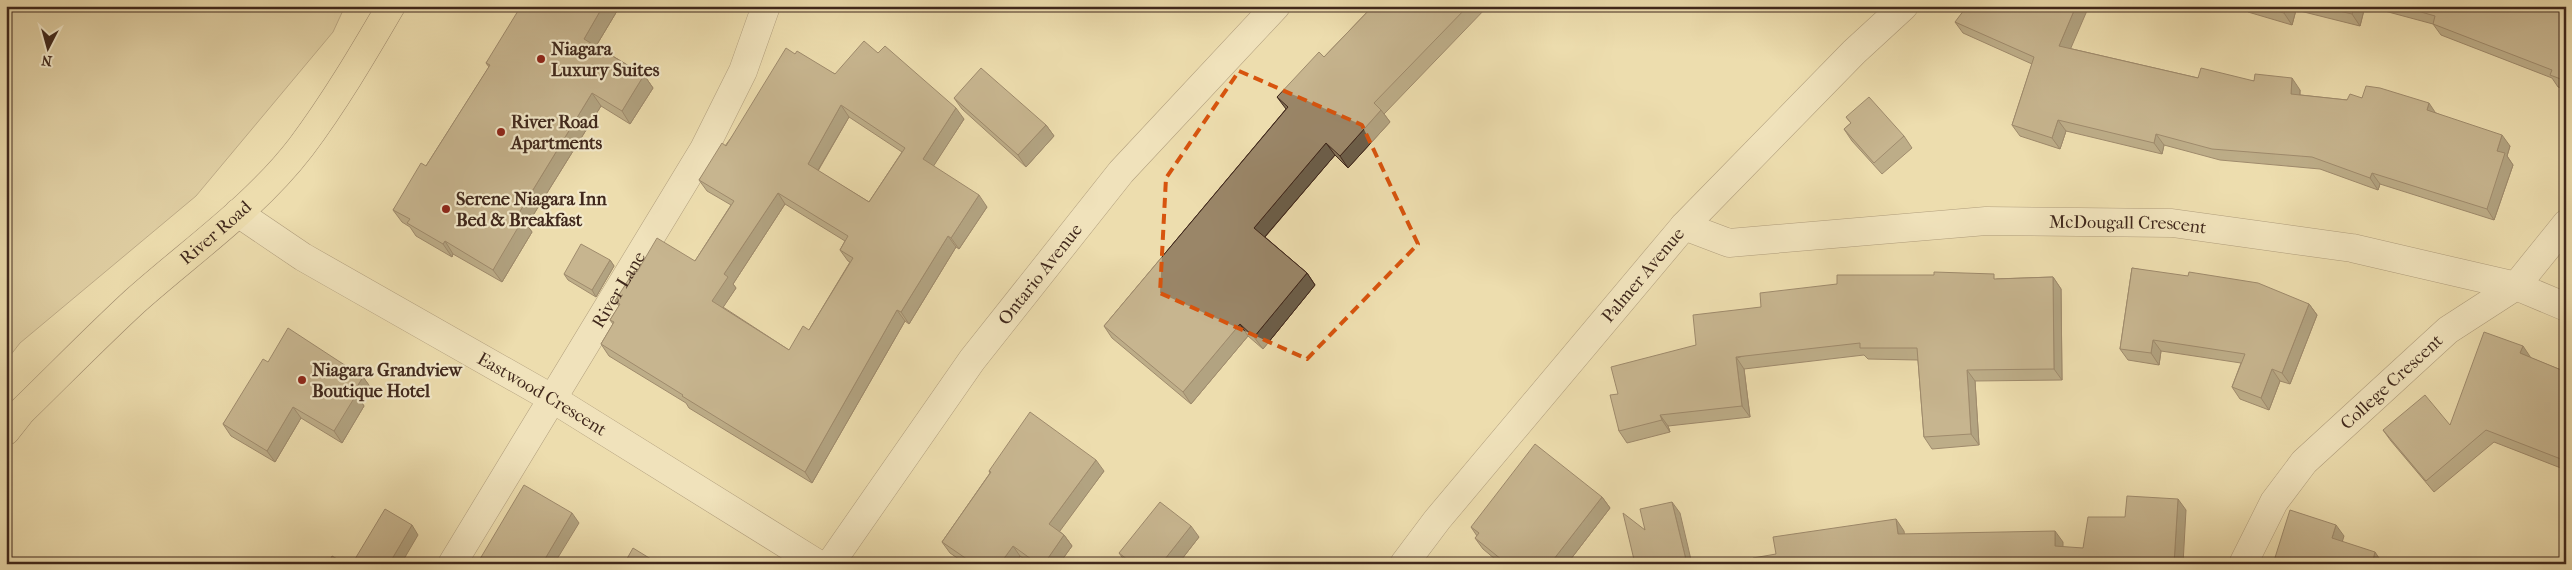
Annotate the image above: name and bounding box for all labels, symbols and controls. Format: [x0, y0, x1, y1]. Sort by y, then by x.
north arrow [22, 22, 72, 72]
place label: Niagara Luxury Suites [551, 39, 660, 81]
text: N [40, 51, 53, 69]
marker: Niagara Luxury Suites [535, 53, 547, 65]
place label: River Road Apartments [510, 112, 602, 154]
marker: River Road Apartments [495, 126, 507, 138]
place label: Serene Niagara Inn Bed & Breakfast [456, 189, 607, 231]
street label: River Road [176, 196, 256, 269]
marker: Serene Niagara Inn Bed & Breakfast [440, 203, 452, 215]
street label: McDougall Crescent [2049, 211, 2208, 238]
street label: Ontario Avenue [993, 219, 1087, 329]
street label: Palmer Avenue [1597, 223, 1689, 327]
street label: River Lane [587, 247, 650, 332]
street label: College Crescent [2336, 329, 2447, 434]
street label: Eastwood Crescent [474, 348, 611, 441]
place label: Niagara Grandview Boutique Hotel [312, 360, 464, 402]
marker: Niagara Grandview Boutique Hotel [296, 374, 308, 386]

